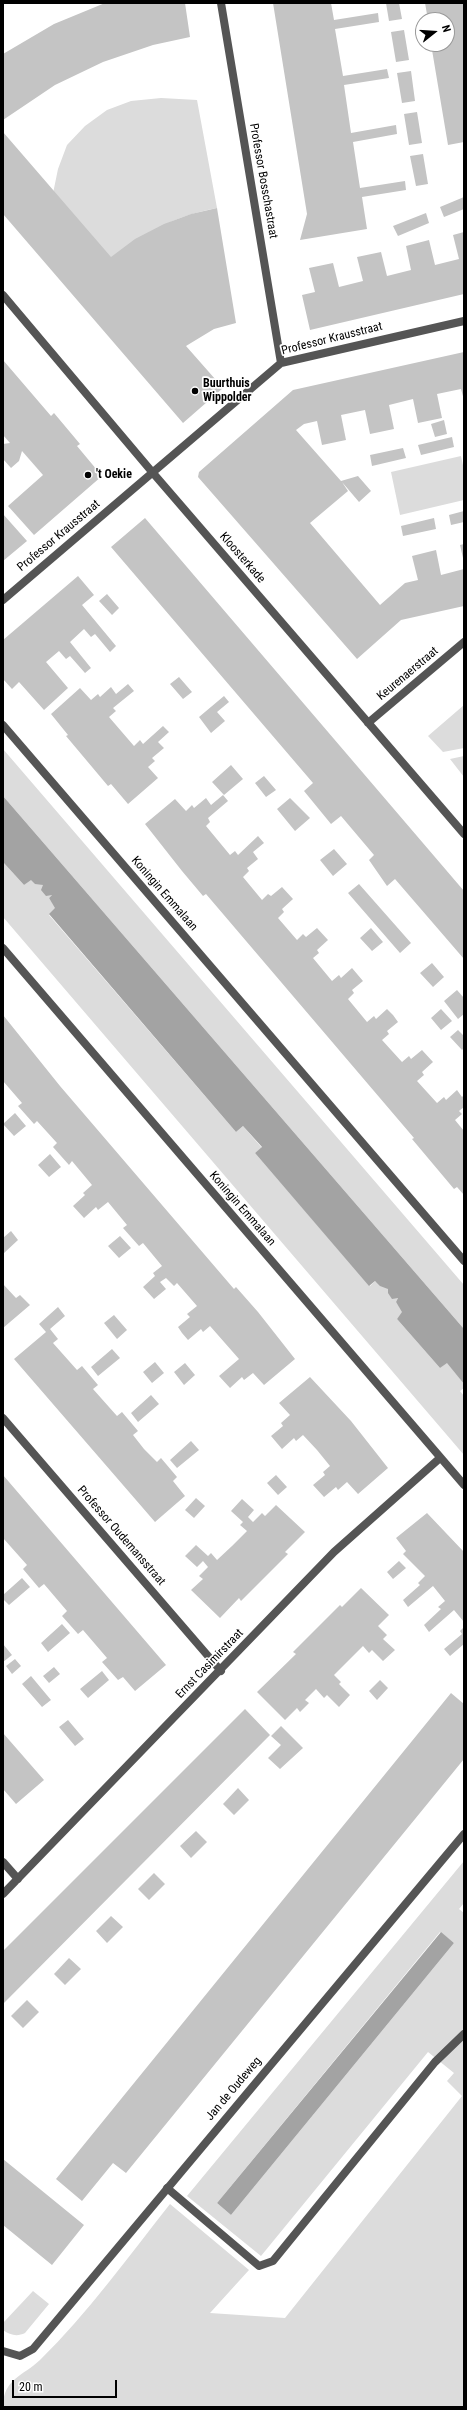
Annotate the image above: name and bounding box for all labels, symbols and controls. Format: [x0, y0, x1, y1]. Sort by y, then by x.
north arrow [415, 12, 455, 52]
text: N [439, 24, 453, 34]
street label: Professor Bosschastraat [246, 122, 280, 240]
street label: Professor Krausstraat [280, 320, 384, 358]
place label: Buurthuis Wippolder [203, 377, 252, 405]
marker: Buurthuis Wippolder [190, 386, 200, 396]
place label: 't Oekie [96, 468, 132, 482]
marker: 't Oekie [83, 470, 93, 480]
street label: Professor Krausstraat [15, 497, 103, 575]
street label: Kloosterkade [216, 530, 268, 586]
street label: Keurenaerstraat [375, 644, 441, 704]
street label: Koningin Emmalaan [128, 854, 200, 934]
street label: Koningin Emmalaan [206, 1169, 278, 1249]
street label: Professor Oudemansstraat [74, 1483, 168, 1589]
street label: Ernst Casimirstraat [173, 1626, 247, 1702]
street label: Jan de Oudeweg [203, 2054, 265, 2124]
scale bar [14, 2372, 119, 2398]
text: 20 m [19, 2380, 43, 2394]

